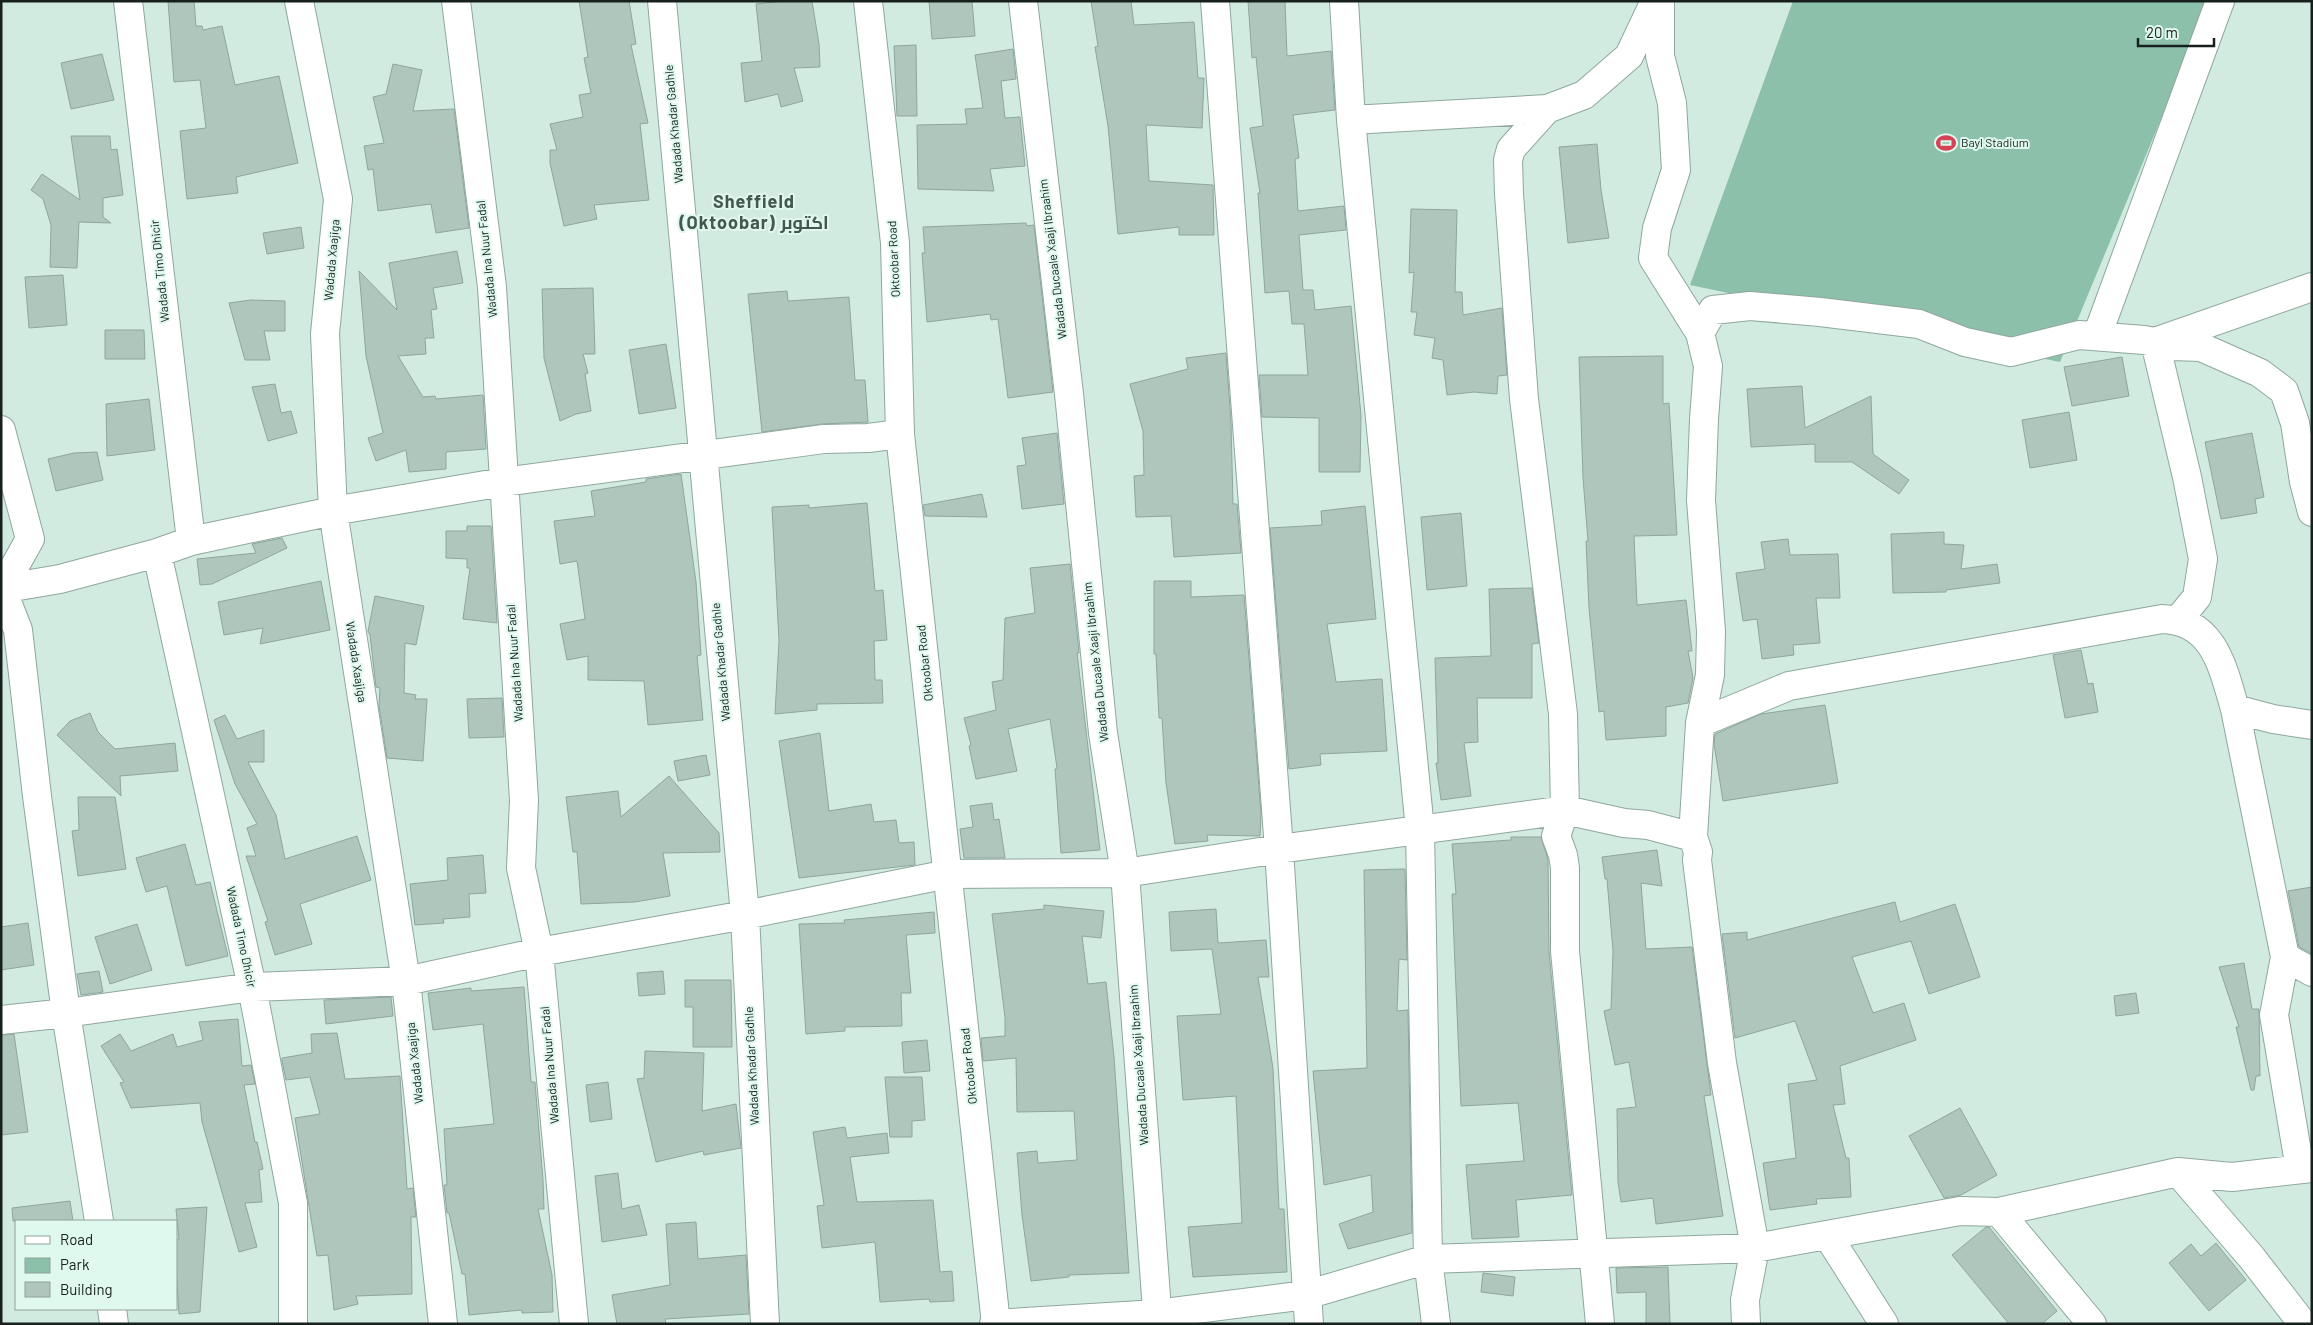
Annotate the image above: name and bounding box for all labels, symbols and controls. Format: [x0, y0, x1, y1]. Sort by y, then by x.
scale bar [2138, 15, 2214, 47]
text: 20 m [2146, 23, 2178, 41]
street label: Wadada Khadar Gadhle [661, 64, 685, 184]
sports icon: Bayl Stadium [1935, 132, 1957, 154]
place label: Bayl Stadium [1961, 135, 2029, 149]
street label: Wadada Ducaale Xaaji Ibraahim [1035, 178, 1069, 340]
district label: Sheffield (Oktoobar) اكتوبر [678, 190, 829, 234]
street label: Wadada Ina Nuur Fadal [473, 200, 499, 318]
street label: Wadada Timo Dhicir [147, 219, 171, 323]
street label: Wadada Xaajiga [320, 219, 342, 301]
street label: Oktoobar Road [884, 220, 902, 298]
street label: Wadada Ducaale Xaaji Ibraahim [1080, 581, 1110, 743]
street label: Wadada Khadar Gadhle [708, 602, 732, 722]
street label: Wadada Ina Nuur Fadal [503, 604, 525, 722]
street label: Wadada Xaajiga [344, 620, 370, 703]
street label: Oktoobar Road [913, 624, 935, 702]
street label: Wadada Timo Dhicir [224, 885, 260, 989]
street label: Wadada Ducaale Xaaji Ibraahim [1125, 984, 1151, 1146]
street label: Wadada Ina Nuur Fadal [537, 1006, 561, 1124]
street label: Wadada Khadar Gadhle [741, 1006, 761, 1126]
street label: Wadada Xaajiga [403, 1022, 425, 1104]
street label: Oktoobar Road [957, 1027, 979, 1105]
legend [15, 1220, 178, 1310]
text: Road [60, 1230, 93, 1248]
text: Park [60, 1255, 90, 1273]
text: Building [60, 1280, 113, 1298]

